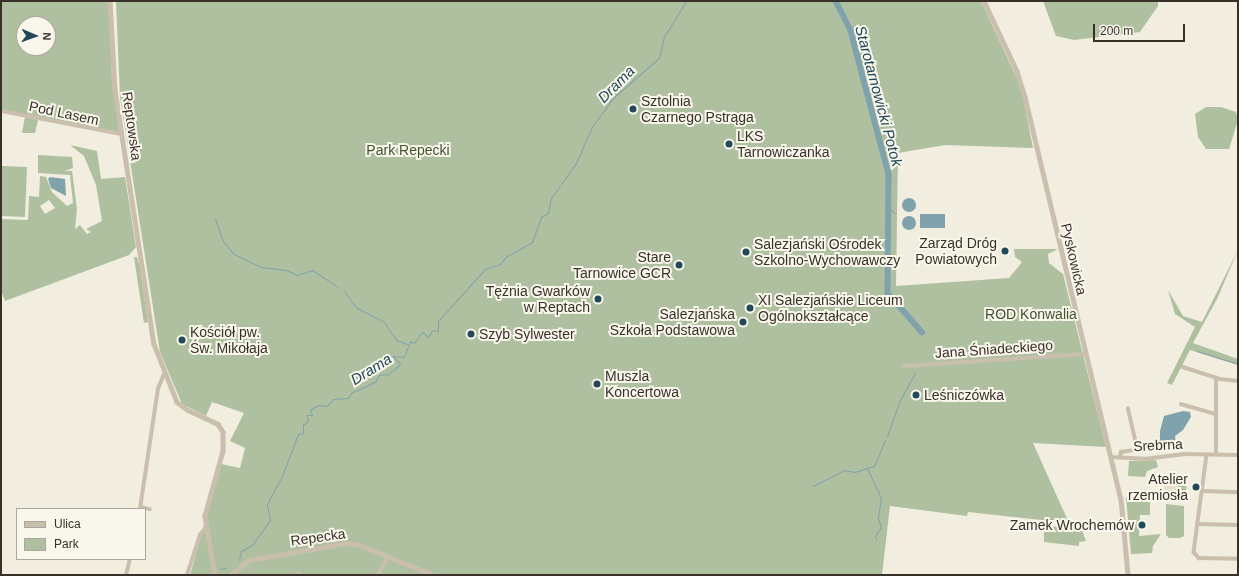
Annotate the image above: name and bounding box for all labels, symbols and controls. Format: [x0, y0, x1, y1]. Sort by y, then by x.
north arrow [16, 16, 56, 56]
scale bar [1095, 16, 1187, 42]
water label: Starotarnowicki Potok [852, 24, 906, 168]
text: 200 m [1100, 24, 1133, 38]
text: N [41, 32, 53, 41]
water label: Drama [594, 62, 638, 106]
street label: Reptowska [119, 91, 145, 161]
place label: Sztolnia Czarnego Pstrąga [641, 93, 754, 126]
street label: Pod Lasem [28, 97, 100, 129]
marker: Sztolnia Czarnego Pstrąga [628, 104, 638, 114]
place label: LKS Tarnowiczanka [737, 128, 830, 160]
marker: LKS Tarnowiczanka [724, 139, 734, 149]
park label: Park Repecki [366, 142, 450, 158]
street label: Pyskowicka [1058, 221, 1090, 297]
place label: Zarząd Dróg Powiatowych [915, 235, 997, 268]
place label: Salezjański Ośrodek Szkolno-Wychowawczy [754, 236, 900, 268]
marker: Zarząd Dróg Powiatowych [1000, 246, 1010, 256]
marker: Salezjański Ośrodek Szkolno-Wychowawczy [741, 247, 751, 257]
place label: Stare Tarnowice GCR [573, 249, 671, 282]
marker: Stare Tarnowice GCR [674, 260, 684, 270]
place label: Tężnia Gwarków w Reptach [486, 283, 590, 316]
place label: XI Salezjańskie Liceum Ogólnokształcące [758, 292, 903, 324]
marker: Tężnia Gwarków w Reptach [593, 294, 603, 304]
marker: XI Salezjańskie Liceum Ogólnokształcące [745, 303, 755, 313]
place label: Salezjańska Szkoła Podstawowa [610, 306, 735, 338]
park label: ROD Konwalia [985, 306, 1077, 322]
marker: Salezjańska Szkoła Podstawowa [738, 317, 748, 327]
place label: Kościół pw. Św. Mikołaja [190, 324, 268, 356]
place label: Szyb Sylwester [479, 326, 575, 342]
marker: Szyb Sylwester [466, 329, 476, 339]
marker: Kościół pw. Św. Mikołaja [177, 335, 187, 345]
street label: Jana Śniadeckiego [934, 336, 1054, 362]
water label: Drama [347, 349, 395, 389]
place label: Muszla Koncertowa [605, 368, 679, 400]
marker: Muszla Koncertowa [592, 379, 602, 389]
place label: Leśniczówka [924, 387, 1004, 403]
marker: Leśniczówka [911, 390, 921, 400]
street label: Srebrna [1133, 435, 1183, 455]
place label: Atelier rzemiosła [1128, 471, 1188, 504]
marker: Atelier rzemiosła [1191, 482, 1201, 492]
legend [16, 508, 146, 560]
text: Ulica [54, 517, 81, 531]
place label: Zamek Wrochemów [1010, 517, 1134, 533]
marker: Zamek Wrochemów [1137, 520, 1147, 530]
street label: Repecka [289, 525, 347, 549]
text: Park [54, 537, 79, 551]

